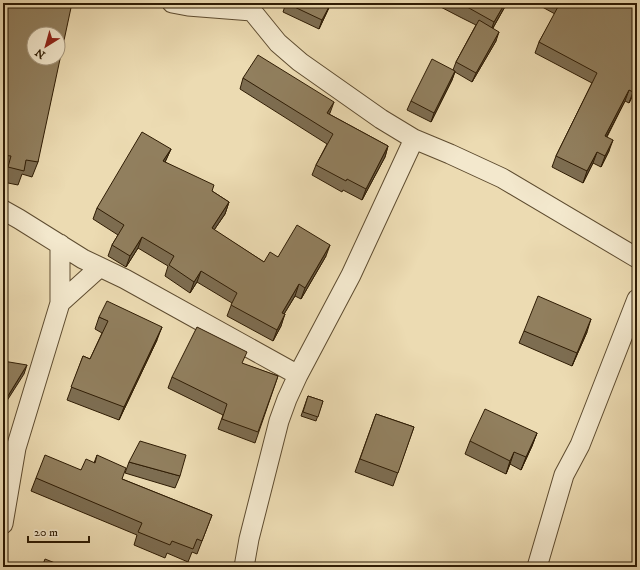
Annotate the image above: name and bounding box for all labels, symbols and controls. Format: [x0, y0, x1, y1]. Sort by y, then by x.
north arrow [26, 26, 66, 66]
text: N [33, 45, 48, 61]
scale bar [28, 518, 89, 544]
text: 20 m [34, 525, 58, 540]

